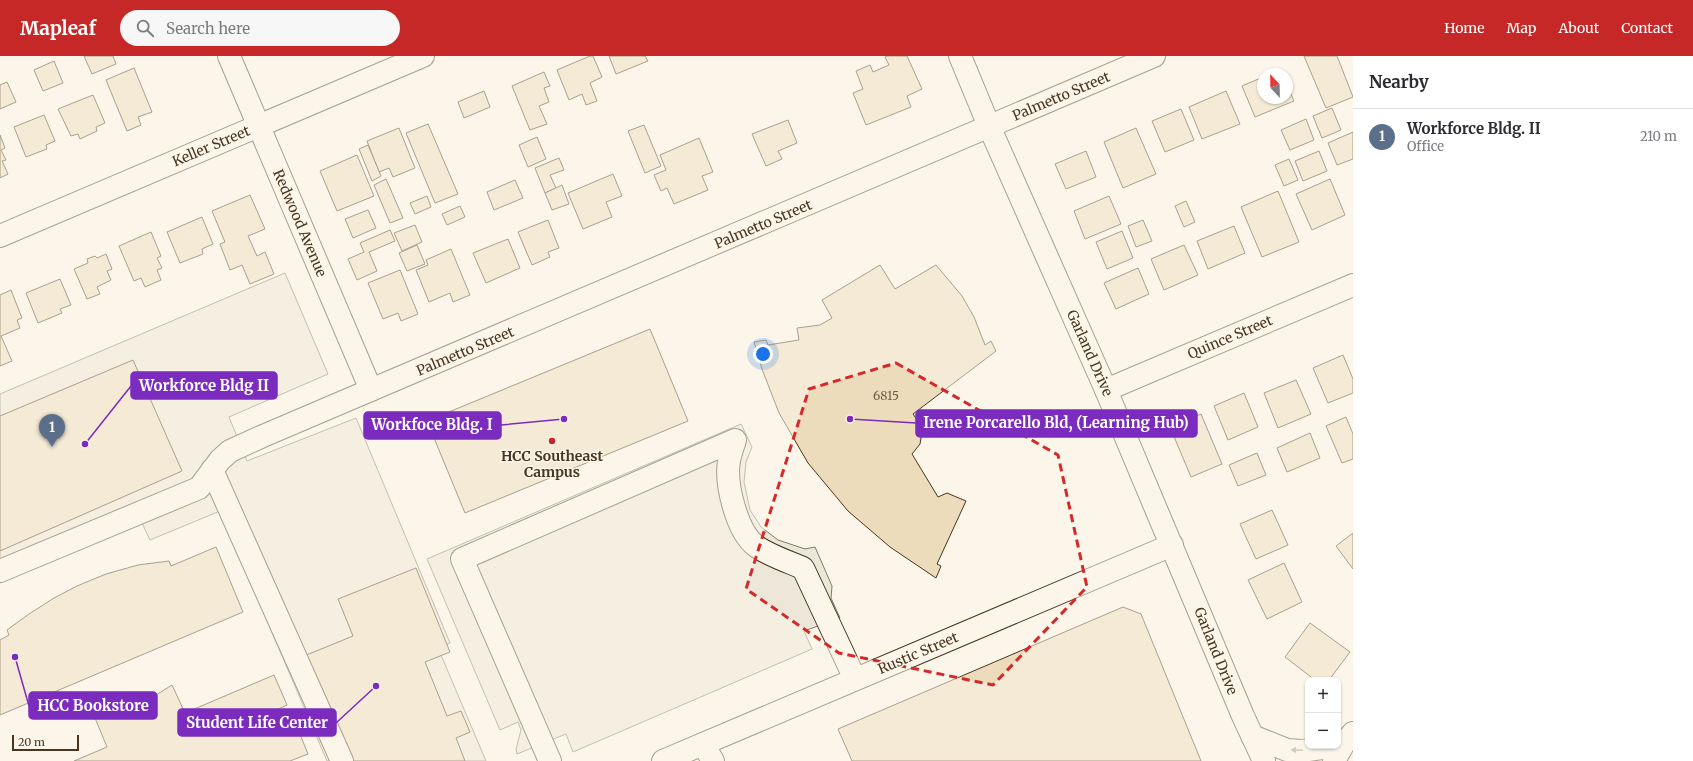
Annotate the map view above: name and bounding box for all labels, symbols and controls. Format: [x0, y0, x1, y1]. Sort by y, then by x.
search box [120, 10, 400, 46]
text: Mapleaf [20, 16, 96, 40]
icon: search [134, 17, 156, 39]
text: Search here [166, 19, 250, 38]
text: Home [1444, 19, 1485, 37]
text: Map [1507, 19, 1536, 37]
text: About [1558, 19, 1599, 37]
text: Contact [1621, 19, 1673, 37]
street label: Palmetto Street [1010, 67, 1113, 125]
north arrow [1257, 68, 1293, 104]
text: Nearby [1369, 71, 1429, 93]
text: Workforce Bldg. II [1407, 119, 1541, 138]
street label: Keller Street [169, 121, 253, 170]
text: 1 [1379, 128, 1385, 145]
text: 210 m [1640, 128, 1677, 145]
text: Office [1407, 138, 1444, 155]
street label: Redwood Avenue [269, 166, 331, 280]
street label: Palmetto Street [712, 195, 815, 253]
street label: Garland Drive [1063, 307, 1117, 399]
street label: Quince Street [1185, 311, 1276, 363]
street label: Palmetto Street [414, 322, 517, 380]
your location [753, 344, 773, 364]
callout: Workforce Bldg II [131, 372, 277, 399]
text: Workforce Bldg II [138, 376, 269, 395]
house number: 6815 [873, 388, 899, 403]
callout: Irene Porcarello Bld, (Learning Hub) [916, 410, 1197, 437]
callout: Workfoce Bldg. I [364, 412, 501, 439]
text: Irene Porcarello Bld, (Learning Hub) [923, 413, 1189, 433]
pin: 1 [39, 414, 65, 447]
text: Workfoce Bldg. I [370, 415, 493, 434]
marker: HCC Southeast Campus [547, 436, 557, 446]
place label: HCC Southeast Campus [501, 447, 603, 481]
street label: Garland Drive [1190, 605, 1242, 697]
street label: Rustic Street [875, 628, 961, 678]
map controls [1305, 677, 1341, 749]
button: + [1305, 677, 1341, 713]
callout: HCC Bookstore [29, 692, 157, 719]
text: HCC Bookstore [37, 696, 149, 715]
callout: Student Life Center [178, 709, 336, 736]
text: Student Life Center [186, 713, 328, 732]
button: − [1305, 713, 1341, 749]
scale bar [12, 733, 79, 752]
text: 20 m [18, 735, 45, 749]
one-way arrow [1291, 747, 1303, 754]

